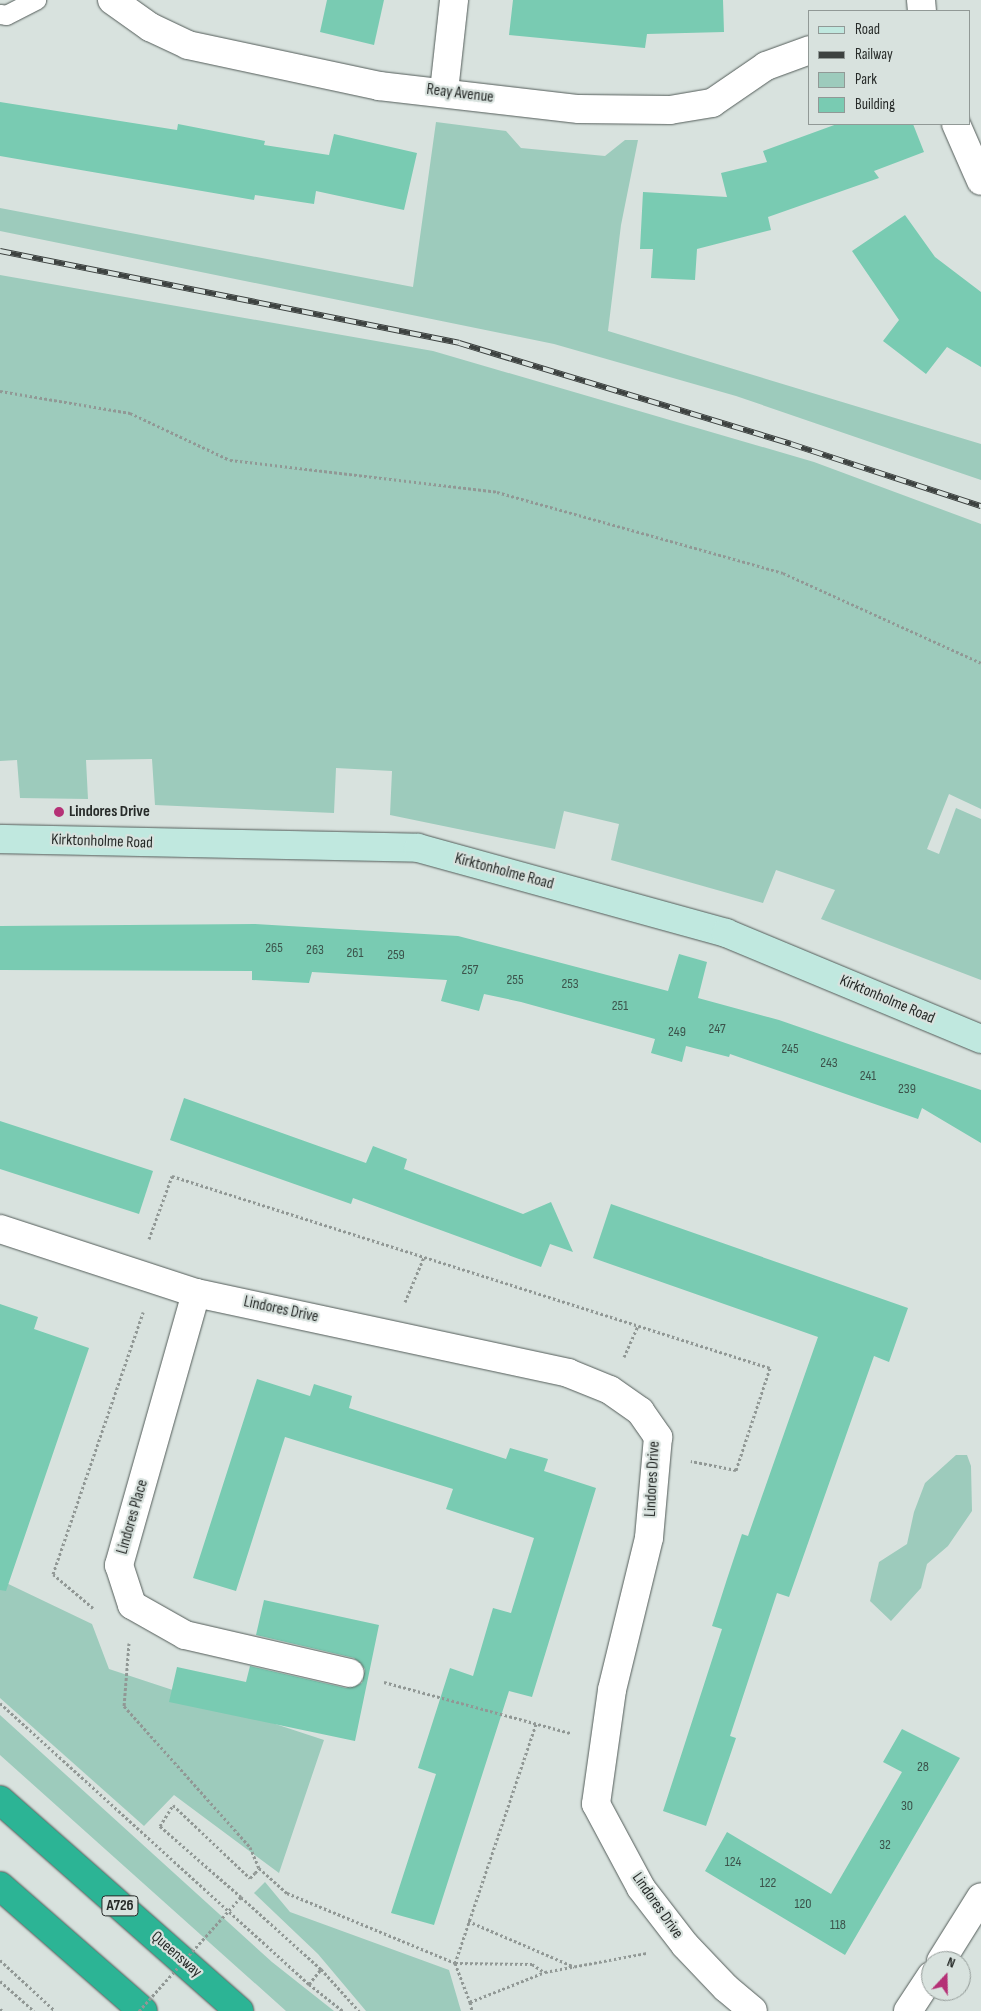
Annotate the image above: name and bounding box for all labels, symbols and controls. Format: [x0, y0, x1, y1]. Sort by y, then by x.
legend [808, 10, 971, 125]
text: Road [855, 20, 880, 39]
text: Railway [855, 45, 893, 64]
text: Park [855, 70, 877, 89]
street label: Reay Avenue [425, 80, 495, 108]
text: Building [855, 95, 895, 114]
place label: Lindores Drive [69, 802, 150, 822]
marker: Lindores Drive [53, 806, 65, 818]
street label: Kirktonholme Road [51, 831, 153, 853]
street label: Kirktonholme Road [452, 850, 556, 894]
house number: 265 [265, 940, 283, 956]
house number: 263 [306, 942, 324, 958]
house number: 261 [347, 945, 363, 961]
house number: 259 [387, 947, 405, 963]
house number: 257 [462, 962, 478, 978]
street label: Kirktonholme Road [836, 971, 938, 1029]
house number: 255 [507, 972, 523, 988]
house number: 253 [561, 976, 579, 992]
house number: 251 [612, 998, 628, 1014]
house number: 247 [708, 1021, 726, 1037]
house number: 249 [668, 1024, 686, 1040]
house number: 245 [781, 1041, 799, 1057]
house number: 243 [820, 1055, 838, 1071]
house number: 241 [860, 1068, 876, 1084]
house number: 239 [898, 1081, 916, 1097]
street label: Lindores Drive [242, 1293, 320, 1327]
street label: Lindores Drive [641, 1441, 665, 1517]
street label: Lindores Place [113, 1477, 153, 1557]
house number: 28 [917, 1759, 929, 1775]
house number: 30 [901, 1798, 913, 1814]
house number: 32 [879, 1837, 891, 1853]
house number: 124 [725, 1854, 741, 1870]
street label: Lindores Drive [627, 1869, 687, 1943]
house number: 122 [760, 1875, 776, 1891]
road number: A726 [101, 1894, 139, 1918]
house number: 120 [794, 1896, 812, 1912]
house number: 118 [830, 1917, 846, 1933]
street label: Queensway [147, 1928, 205, 1982]
north arrow [921, 1951, 971, 2001]
text: N [945, 1953, 958, 1972]

